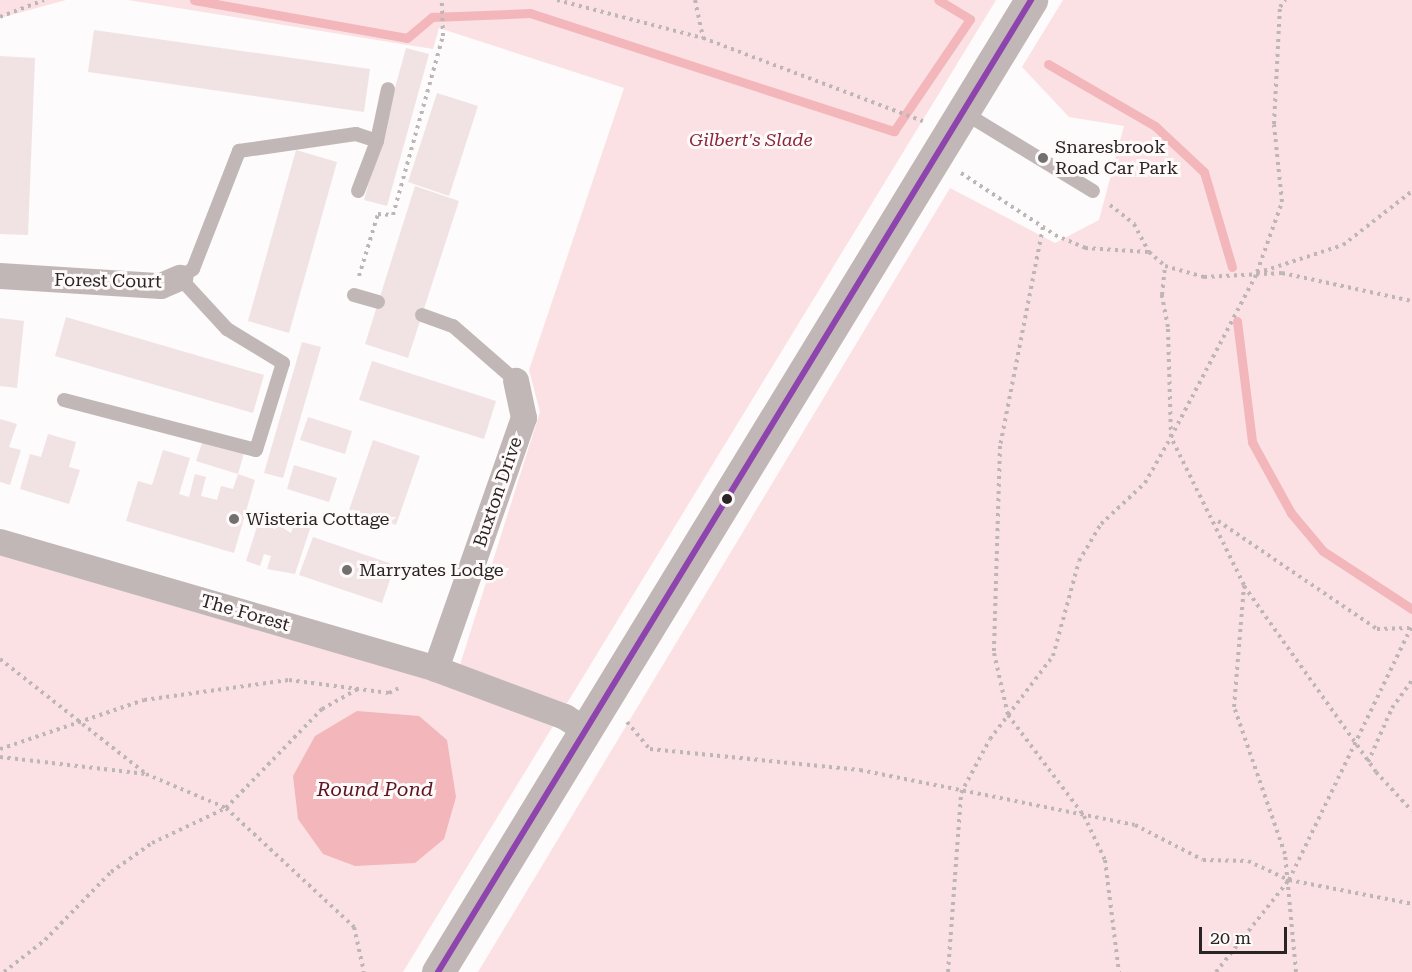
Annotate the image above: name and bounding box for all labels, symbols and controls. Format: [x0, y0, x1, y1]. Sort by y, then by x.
park label: Gilbert's Slade [689, 129, 813, 151]
place label: Snaresbrook Road Car Park [1055, 137, 1178, 180]
marker: Snaresbrook Road Car Park [1036, 151, 1050, 165]
street label: Forest Court [54, 269, 162, 293]
street label: Buxton Drive [469, 434, 527, 550]
unlabelled marker [721, 493, 733, 505]
place label: Wisteria Cottage [246, 508, 389, 530]
marker: Wisteria Cottage [227, 512, 241, 526]
place label: Marryates Lodge [359, 559, 504, 581]
marker: Marryates Lodge [340, 563, 354, 577]
street label: The Forest [198, 590, 292, 636]
water label: Round Pond [317, 777, 433, 801]
scale bar [1202, 915, 1290, 953]
text: 20 m [1210, 927, 1251, 948]

